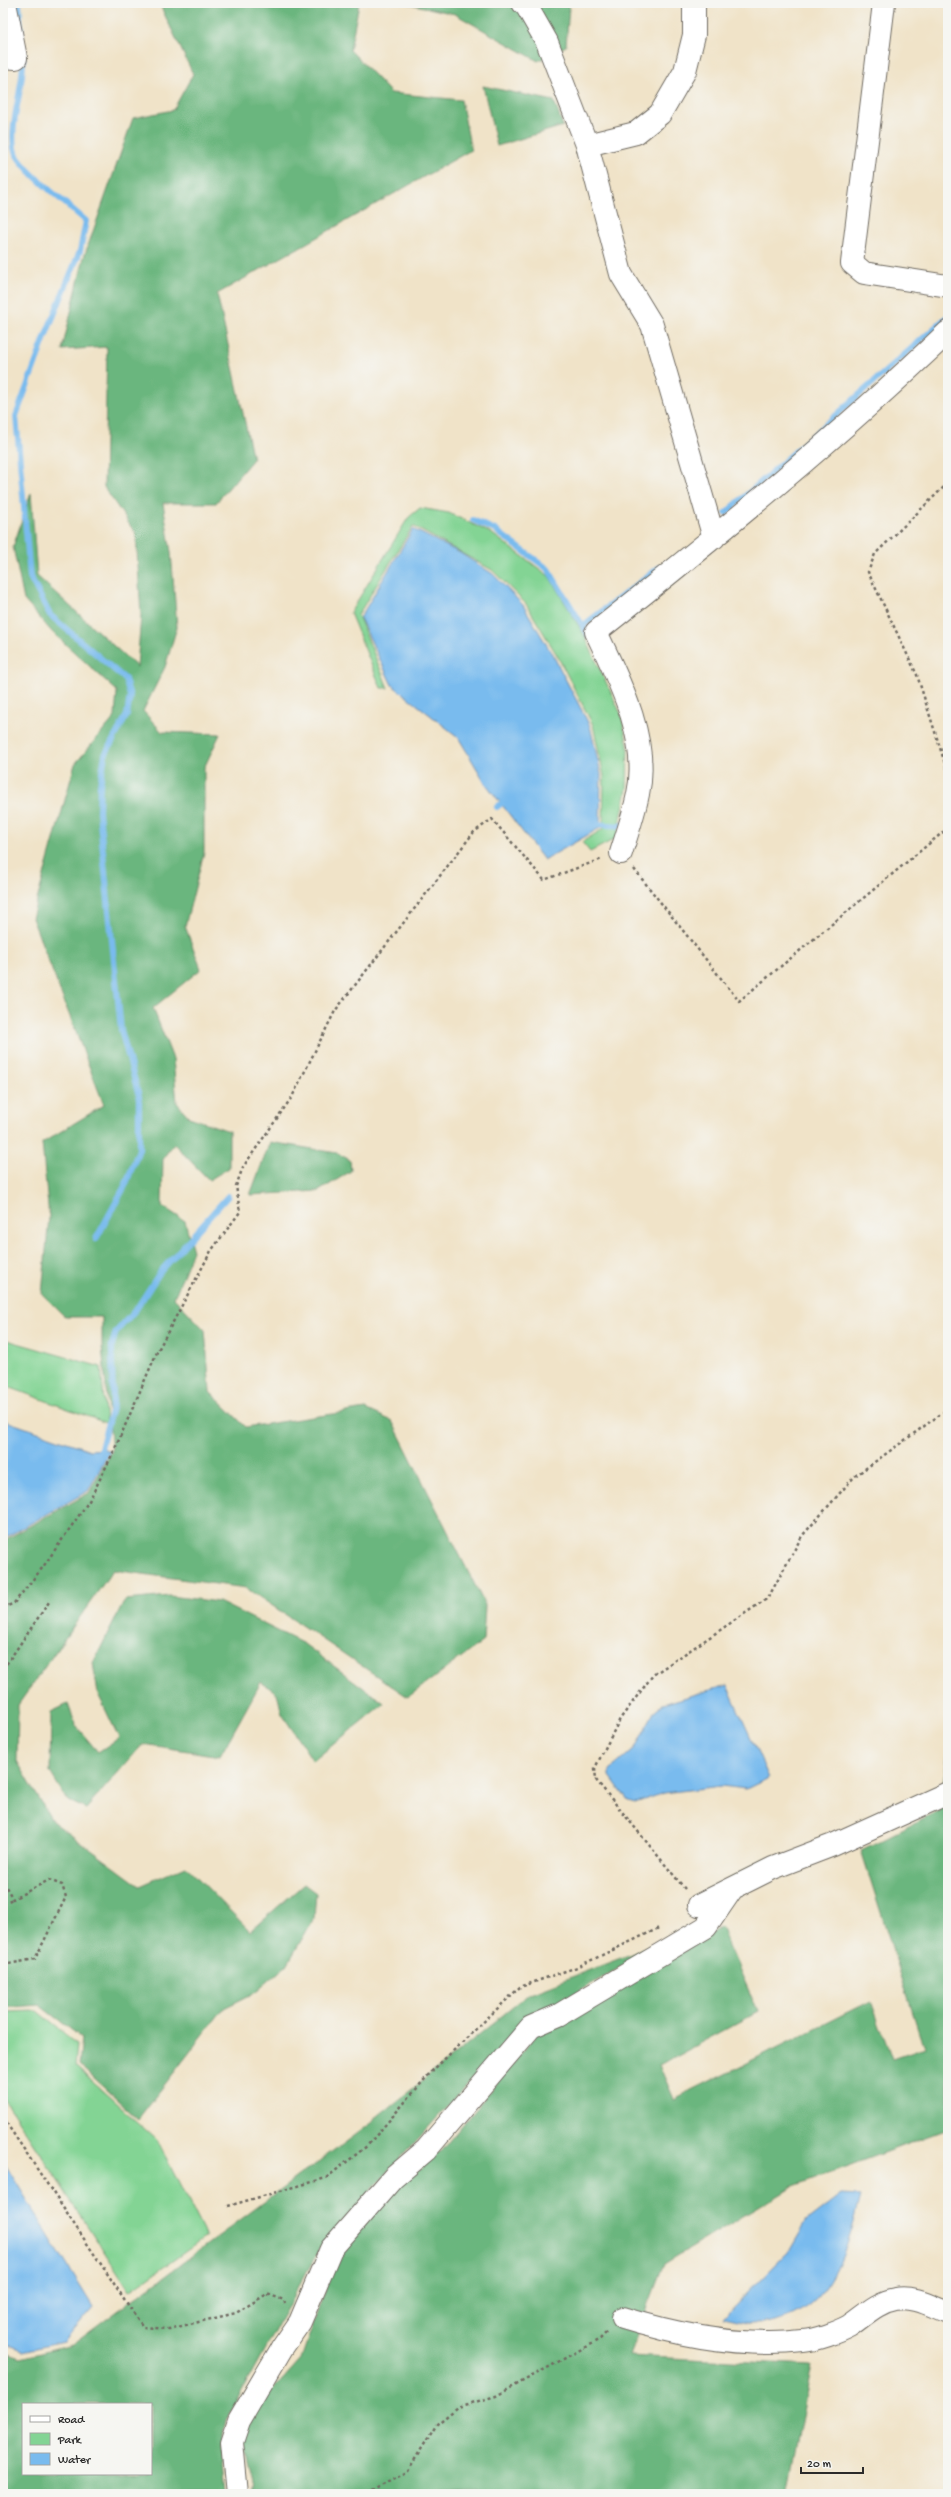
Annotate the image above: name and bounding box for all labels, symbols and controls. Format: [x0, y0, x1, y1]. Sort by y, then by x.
legend [22, 2403, 152, 2475]
text: Road [58, 2414, 85, 2428]
text: Park [57, 2434, 83, 2448]
scale bar [801, 2449, 863, 2475]
text: Water [58, 2454, 92, 2468]
text: 20 m [807, 2458, 832, 2472]

